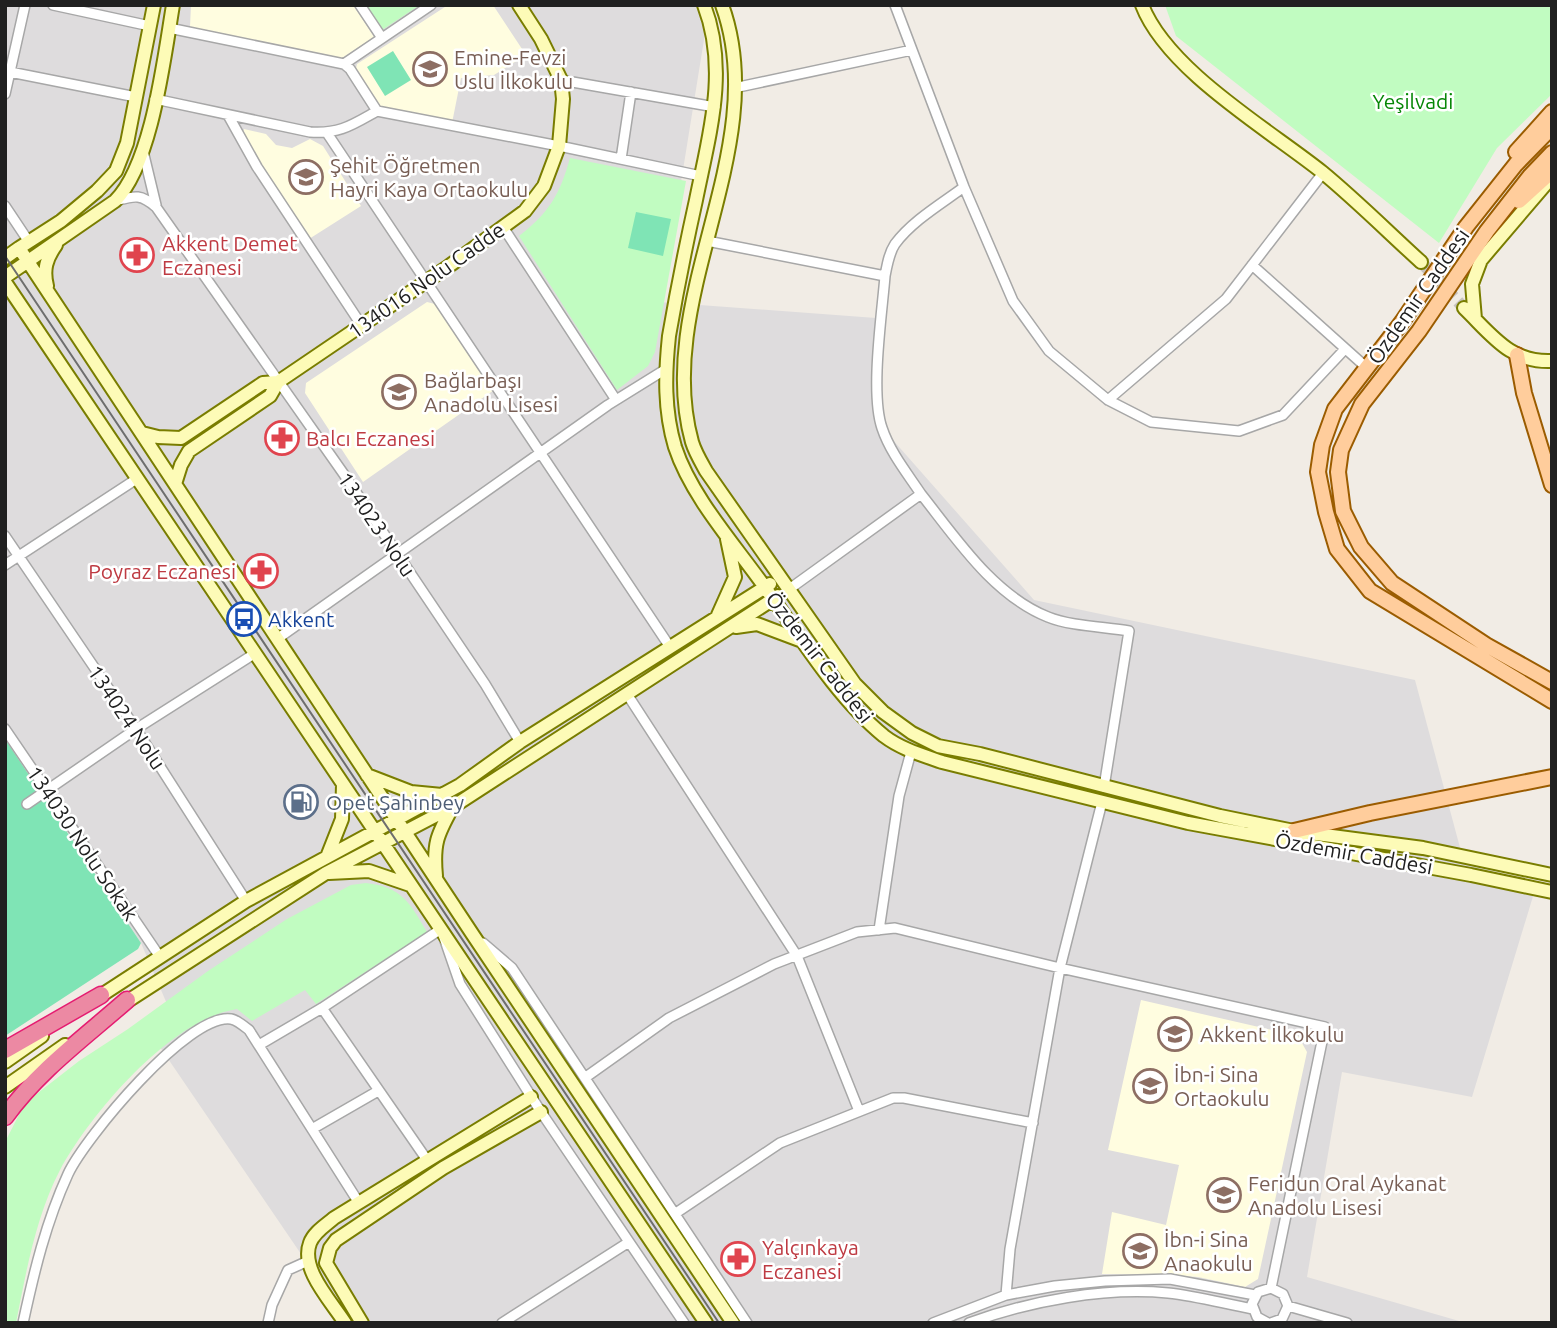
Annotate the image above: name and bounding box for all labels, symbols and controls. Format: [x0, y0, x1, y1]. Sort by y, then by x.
place label: Emine-Fevzi Uslu İlkokulu [454, 45, 573, 93]
school or university icon: Emine-Fevzi Uslu İlkokulu [411, 50, 449, 88]
park label: Yeşilvadi [1373, 89, 1453, 113]
place label: Şehit Öğretmen Hayri Kaya Ortaokulu [330, 153, 528, 201]
school or university icon: Şehit Öğretmen Hayri Kaya Ortaokulu [287, 158, 325, 196]
street label: 134016 Nolu Cadde [343, 217, 509, 343]
street label: Özdemir Caddesi [1362, 224, 1474, 368]
place label: Akkent Demet Eczanesi [162, 231, 298, 279]
pharmacy icon: Akkent Demet Eczanesi [118, 236, 156, 274]
place label: Bağlarbaşı Anadolu Lisesi [424, 368, 558, 416]
school or university icon: Bağlarbaşı Anadolu Lisesi [380, 373, 418, 411]
pharmacy icon: Balcı Eczanesi [263, 419, 301, 457]
place label: Balcı Eczanesi [306, 426, 435, 450]
street label: 134023 Nolu [333, 467, 421, 581]
pharmacy icon: Poyraz Eczanesi [242, 552, 280, 590]
place label: Poyraz Eczanesi [88, 559, 236, 583]
street label: Özdemir Caddesi [761, 587, 879, 727]
bus stop icon: Akkent [225, 600, 263, 638]
place label: Akkent [268, 607, 334, 631]
street label: 134024 Nolu [83, 660, 171, 774]
street label: 134030 Nolu Sokak [23, 761, 144, 925]
fuel station icon: Opet Şahinbey [282, 783, 320, 821]
place label: Opet Şahinbey [326, 790, 464, 814]
street label: Özdemir Caddesi [1273, 827, 1435, 879]
school or university icon: Akkent İlkokulu [1156, 1015, 1194, 1053]
place label: Akkent İlkokulu [1200, 1022, 1345, 1046]
place label: İbn-i Sina Ortaokulu [1174, 1062, 1270, 1110]
school or university icon: İbn-i Sina Ortaokulu [1131, 1067, 1169, 1105]
place label: Feridun Oral Aykanat Anadolu Lisesi [1248, 1171, 1446, 1219]
school or university icon: Feridun Oral Aykanat Anadolu Lisesi [1205, 1176, 1243, 1214]
place label: İbn-i Sina Anaokulu [1164, 1227, 1253, 1275]
school or university icon: İbn-i Sina Anaokulu [1121, 1232, 1159, 1270]
place label: Yalçınkaya Eczanesi [762, 1235, 859, 1283]
pharmacy icon: Yalçınkaya Eczanesi [719, 1240, 757, 1278]

